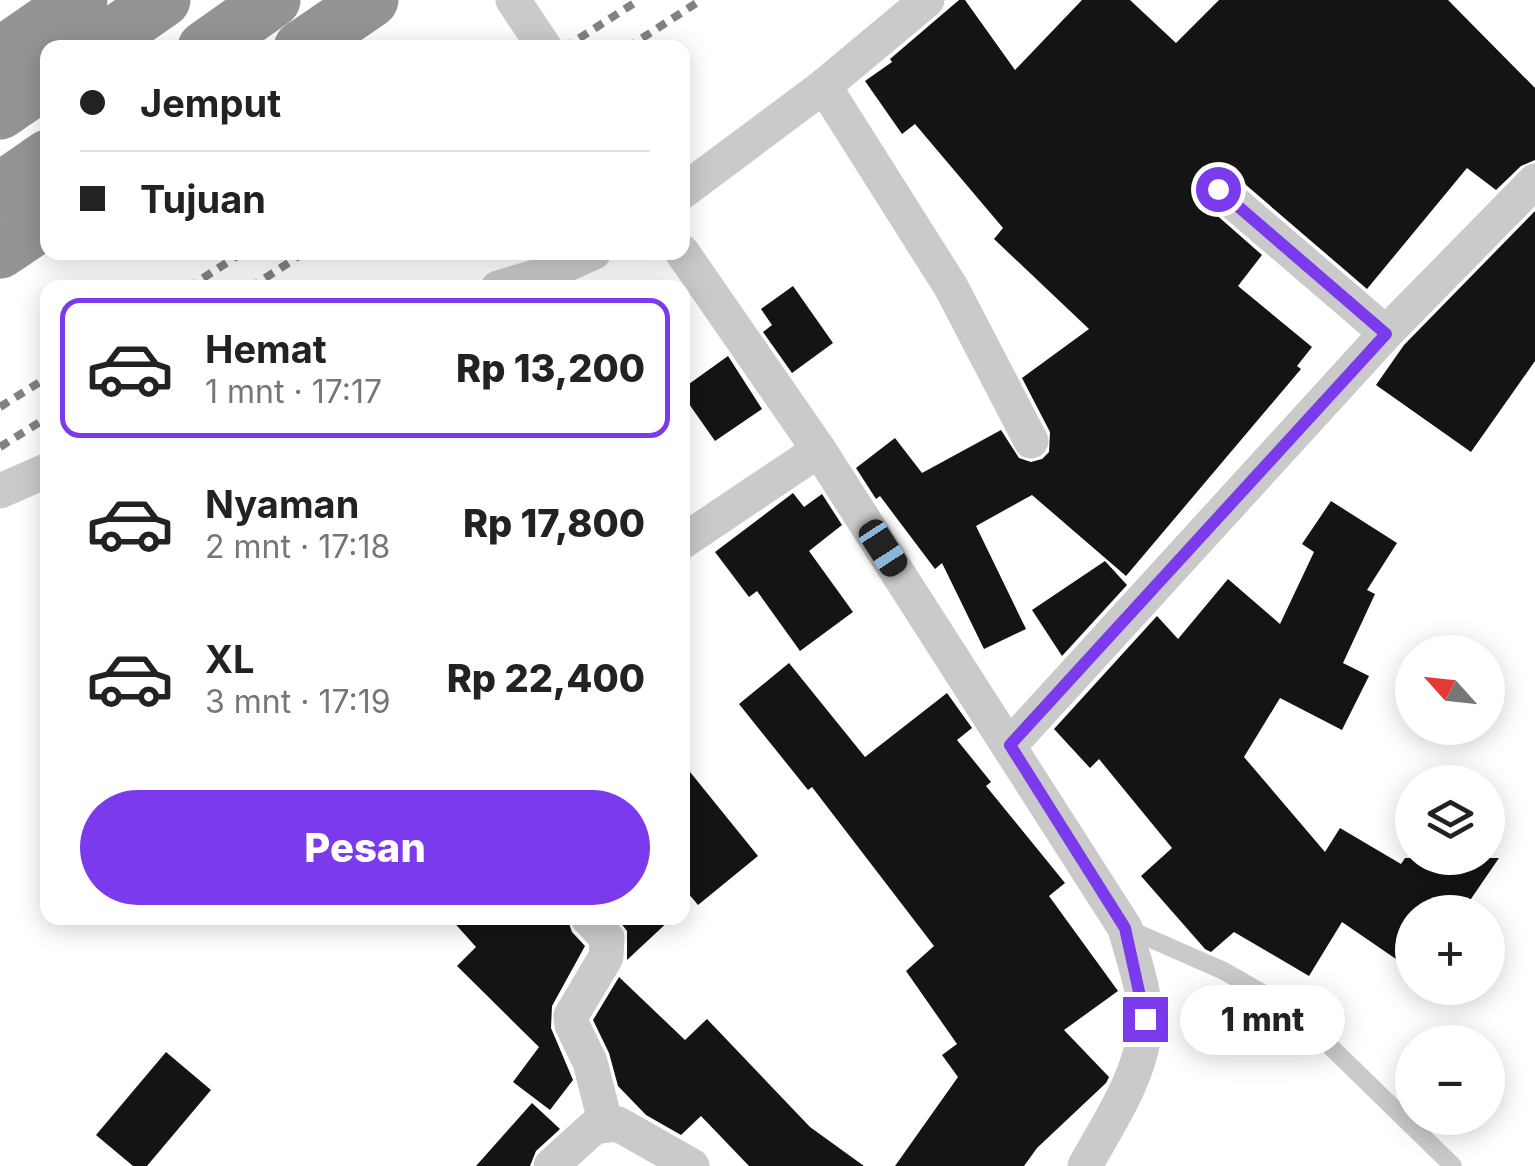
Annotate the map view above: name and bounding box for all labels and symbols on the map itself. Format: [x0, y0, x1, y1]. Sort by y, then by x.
route start [1196, 167, 1241, 212]
car [854, 515, 912, 581]
north arrow [1395, 635, 1505, 745]
callout: 1 mnt [1180, 984, 1345, 1054]
route end [1123, 997, 1168, 1042]

